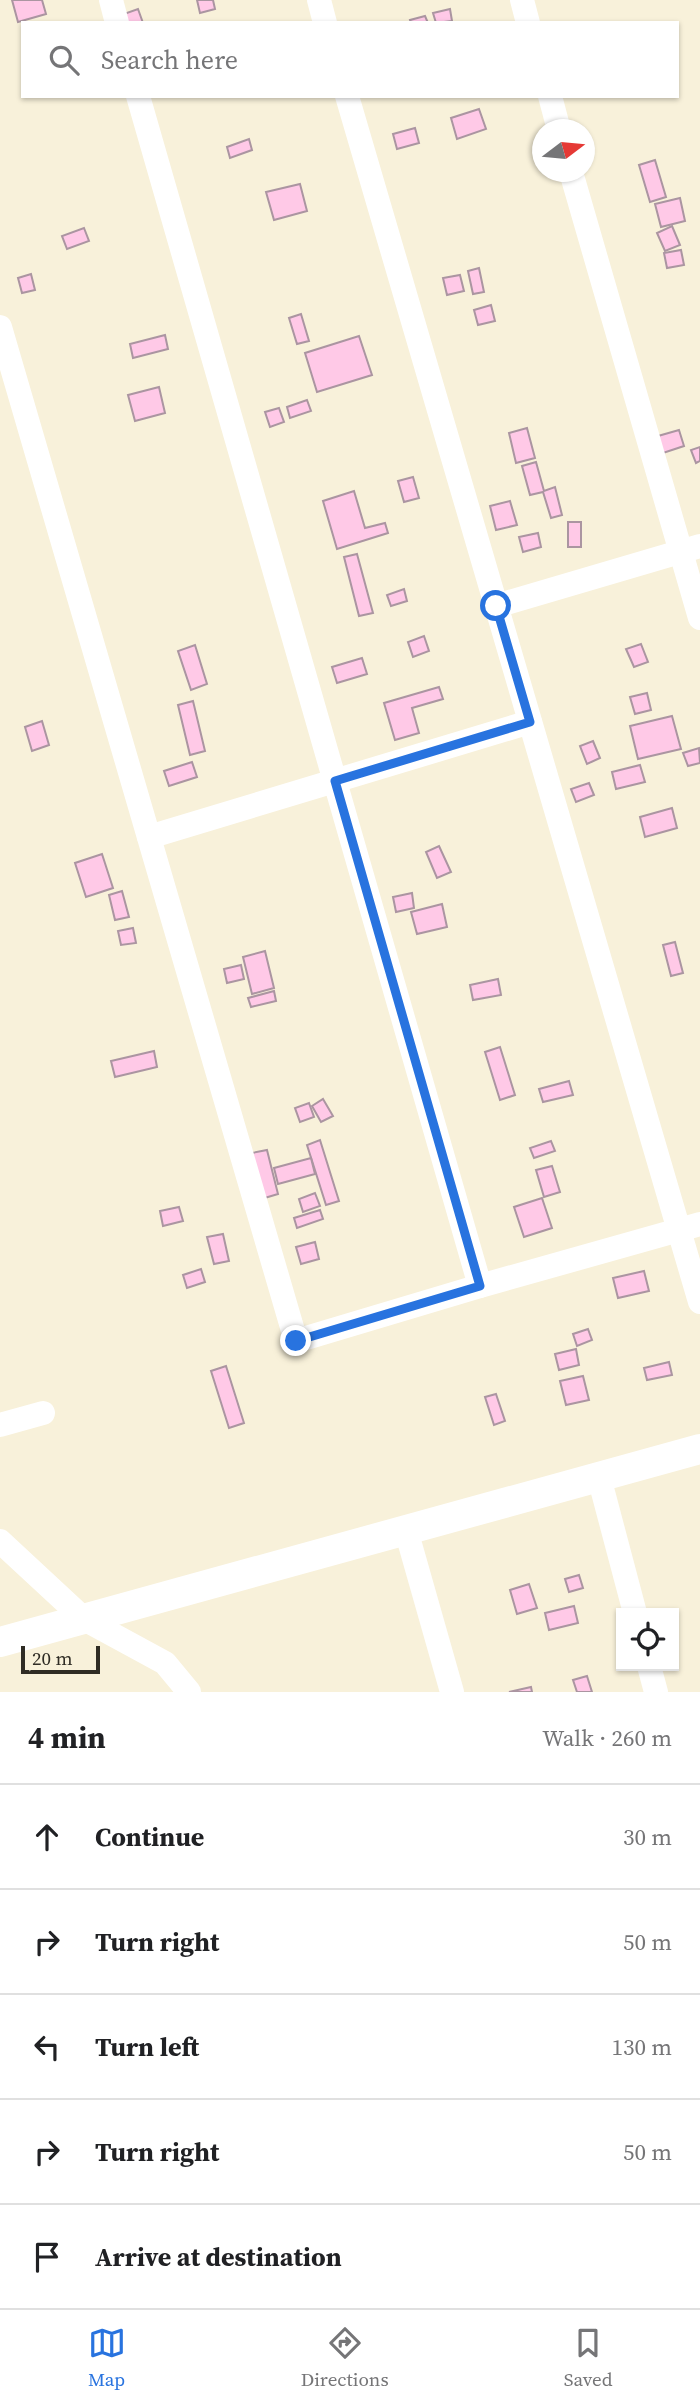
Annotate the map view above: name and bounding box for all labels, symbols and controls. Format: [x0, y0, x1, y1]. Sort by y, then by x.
search box [21, 21, 679, 98]
icon: search [45, 41, 83, 79]
text: Search here [101, 42, 238, 78]
north arrow [532, 119, 595, 182]
route start [480, 590, 511, 621]
route end [280, 1325, 311, 1356]
map controls [616, 1608, 679, 1671]
button: locate [616, 1608, 679, 1671]
scale bar [21, 1643, 100, 1675]
text: 20 m [32, 1645, 73, 1671]
text: 4 min [28, 1717, 106, 1758]
text: Walk · 260 m [542, 1722, 672, 1754]
icon: ahead [28, 1818, 66, 1856]
text: Continue [95, 1819, 204, 1855]
text: 30 m [623, 1821, 672, 1853]
icon: right [28, 1923, 66, 1961]
text: Turn right [95, 1924, 219, 1960]
text: 50 m [623, 1926, 672, 1958]
icon: left [28, 2028, 66, 2066]
text: Turn left [95, 2029, 199, 2065]
text: 130 m [611, 2031, 672, 2063]
icon: right [28, 2133, 66, 2171]
text: Turn right [95, 2134, 219, 2170]
text: 50 m [623, 2136, 672, 2168]
icon: arrive [28, 2238, 66, 2276]
text: Arrive at destination [95, 2239, 342, 2275]
tab: Map [88, 2324, 126, 2392]
tab: Directions [301, 2324, 389, 2392]
tab: Saved [564, 2324, 612, 2392]

